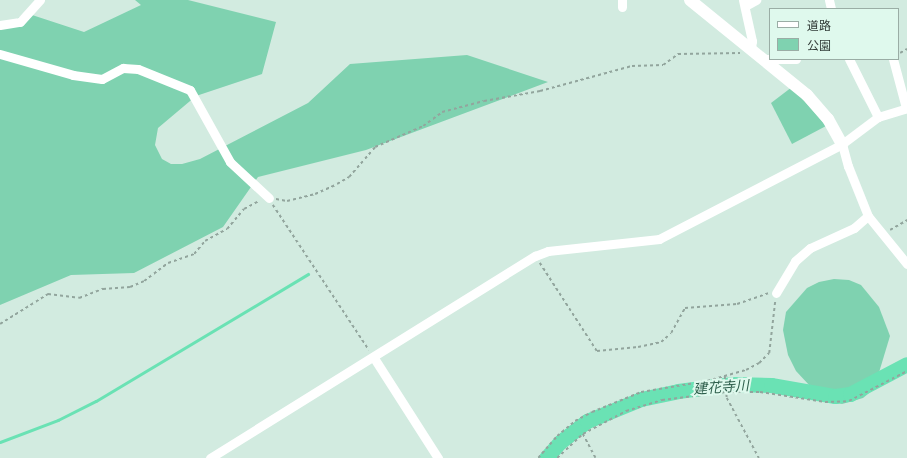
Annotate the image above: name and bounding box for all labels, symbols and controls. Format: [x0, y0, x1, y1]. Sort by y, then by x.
legend [769, 8, 899, 60]
text: 道路 [807, 18, 831, 33]
text: 公園 [807, 38, 831, 53]
water label: 建花寺川 [692, 377, 750, 397]

